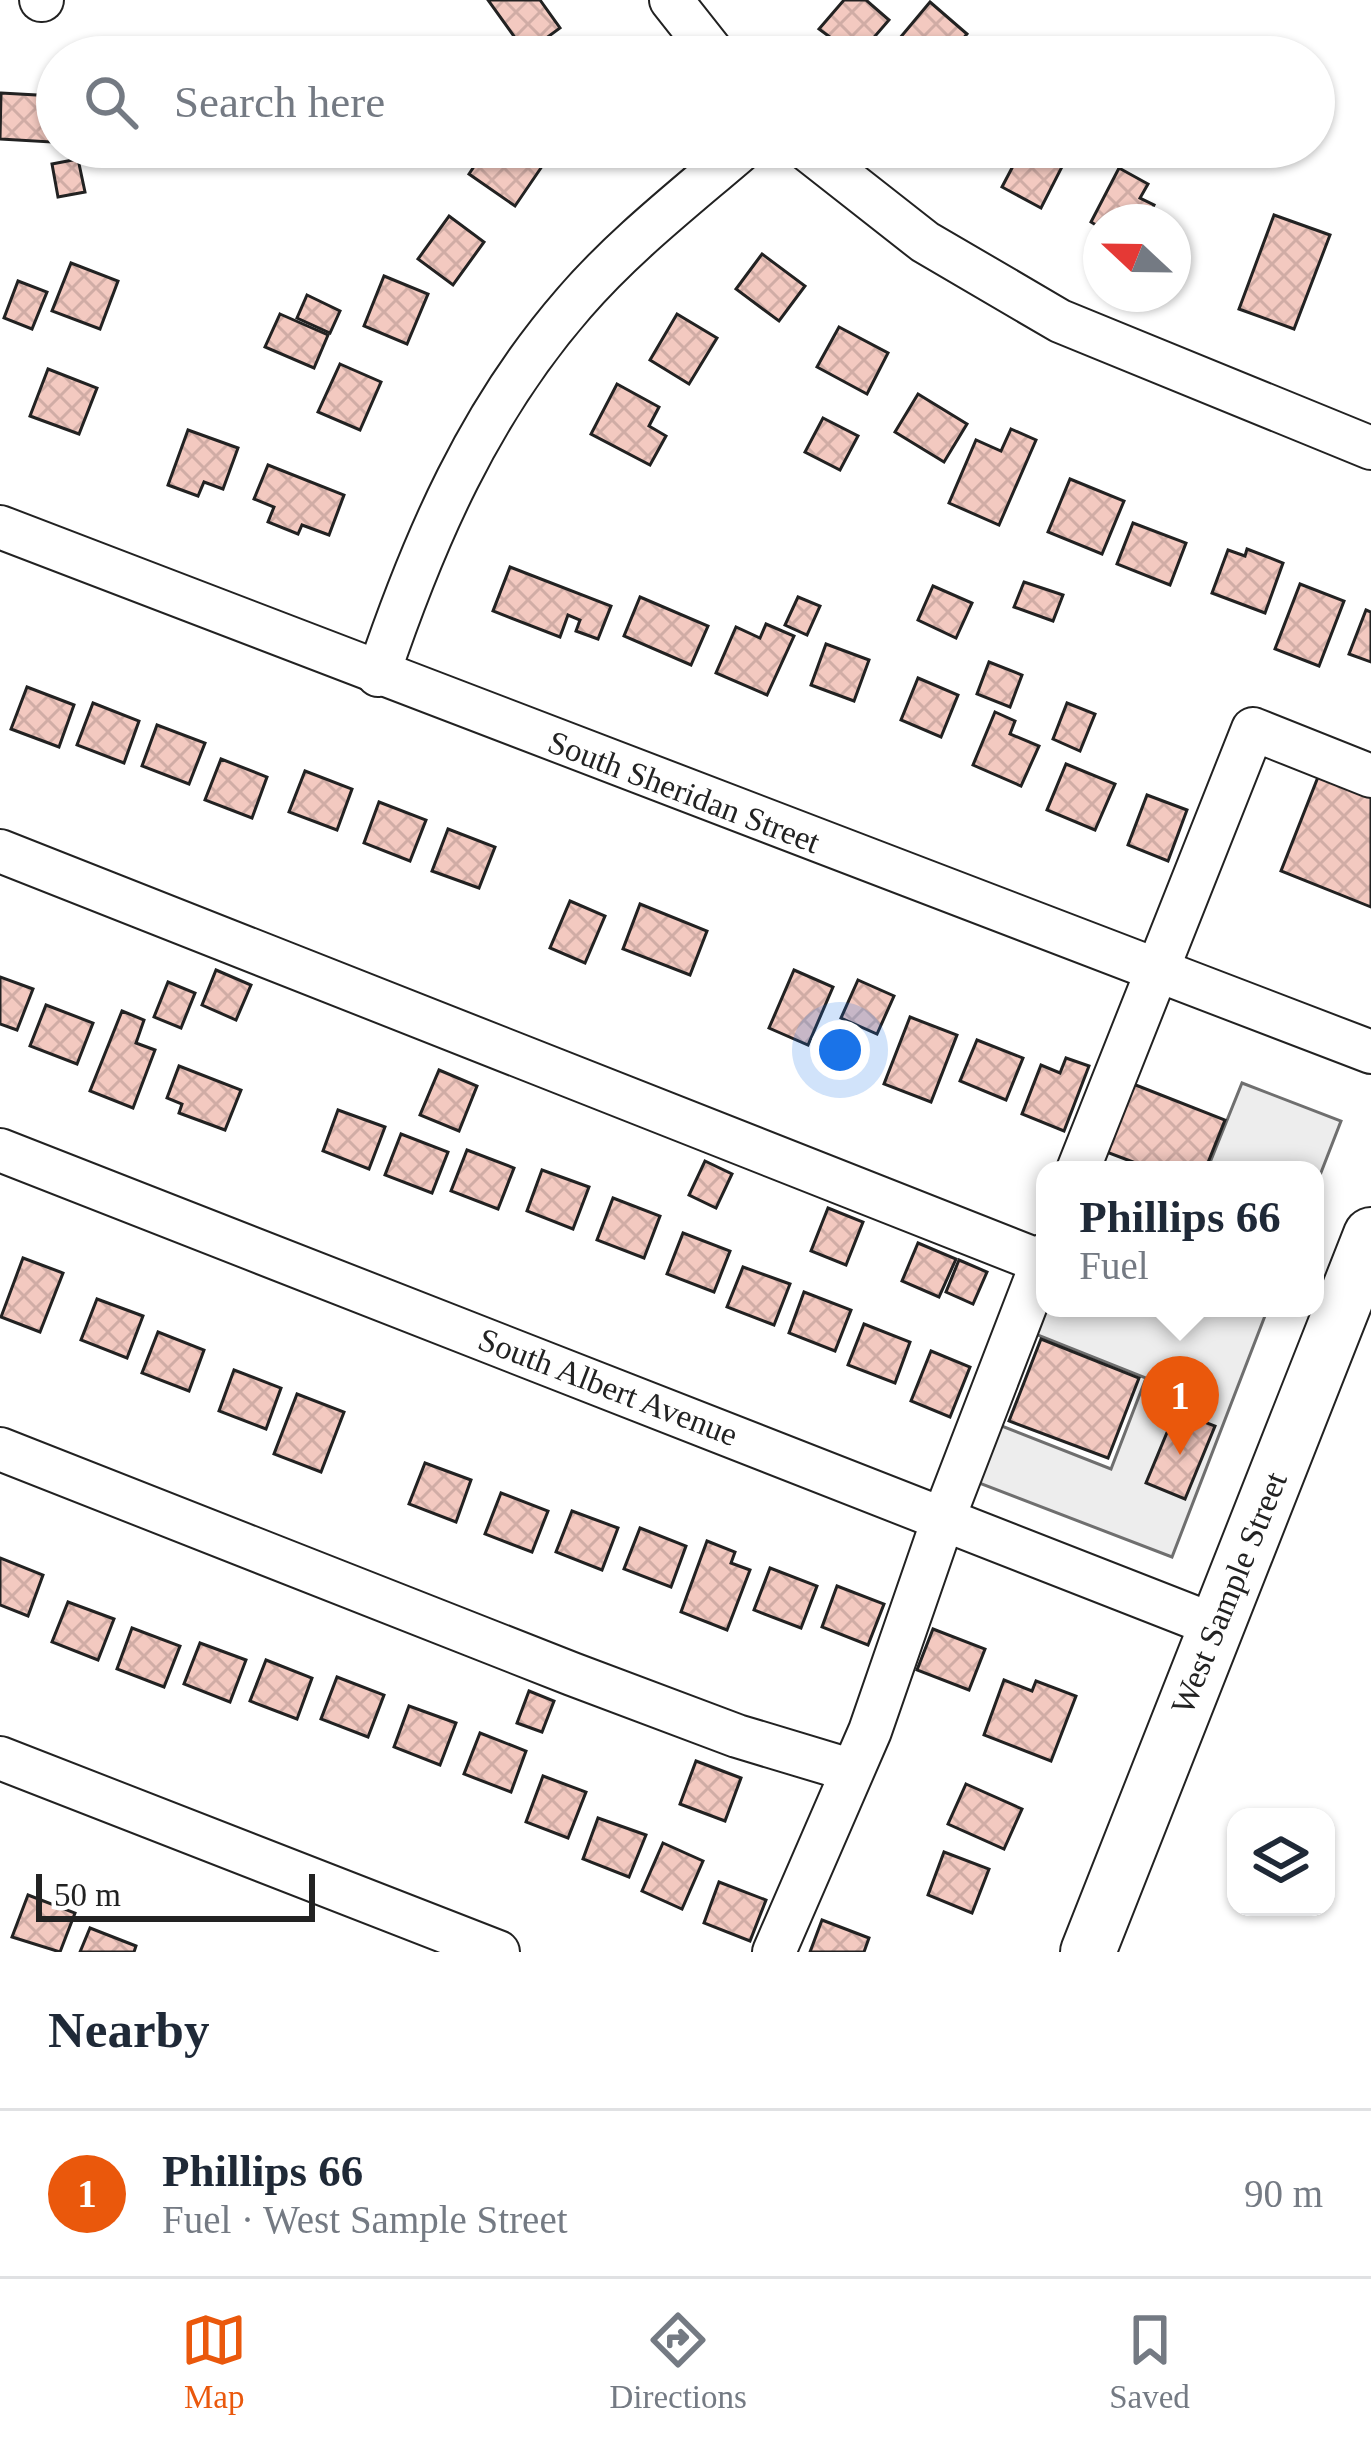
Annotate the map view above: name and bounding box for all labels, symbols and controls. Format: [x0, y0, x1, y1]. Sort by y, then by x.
search box [36, 36, 1335, 168]
icon: search [78, 69, 144, 135]
text: Search here [174, 77, 385, 127]
north arrow [1083, 204, 1191, 312]
street label: South Sheridan Street [543, 724, 825, 860]
your location [810, 1020, 870, 1080]
popup [1036, 1161, 1324, 1317]
text: Phillips 66 [1079, 1192, 1281, 1242]
text: Fuel [1079, 1244, 1149, 1287]
street label: South Albert Avenue [473, 1321, 743, 1453]
pin: 1 [1141, 1356, 1219, 1455]
street label: West Sample Street [1164, 1467, 1294, 1719]
map controls [1227, 1808, 1335, 1916]
button: layers [1227, 1808, 1335, 1916]
scale bar [36, 1868, 315, 1921]
text: 50 m [54, 1877, 121, 1913]
text: Nearby [48, 2002, 209, 2058]
text: Phillips 66 [162, 2146, 363, 2196]
text: 1 [77, 2172, 97, 2215]
text: 90 m [1244, 2172, 1323, 2215]
text: Fuel · West Sample Street [162, 2198, 568, 2241]
tab: Map [181, 2307, 247, 2416]
tab: Directions [609, 2307, 747, 2416]
tab: Saved [1109, 2307, 1190, 2416]

